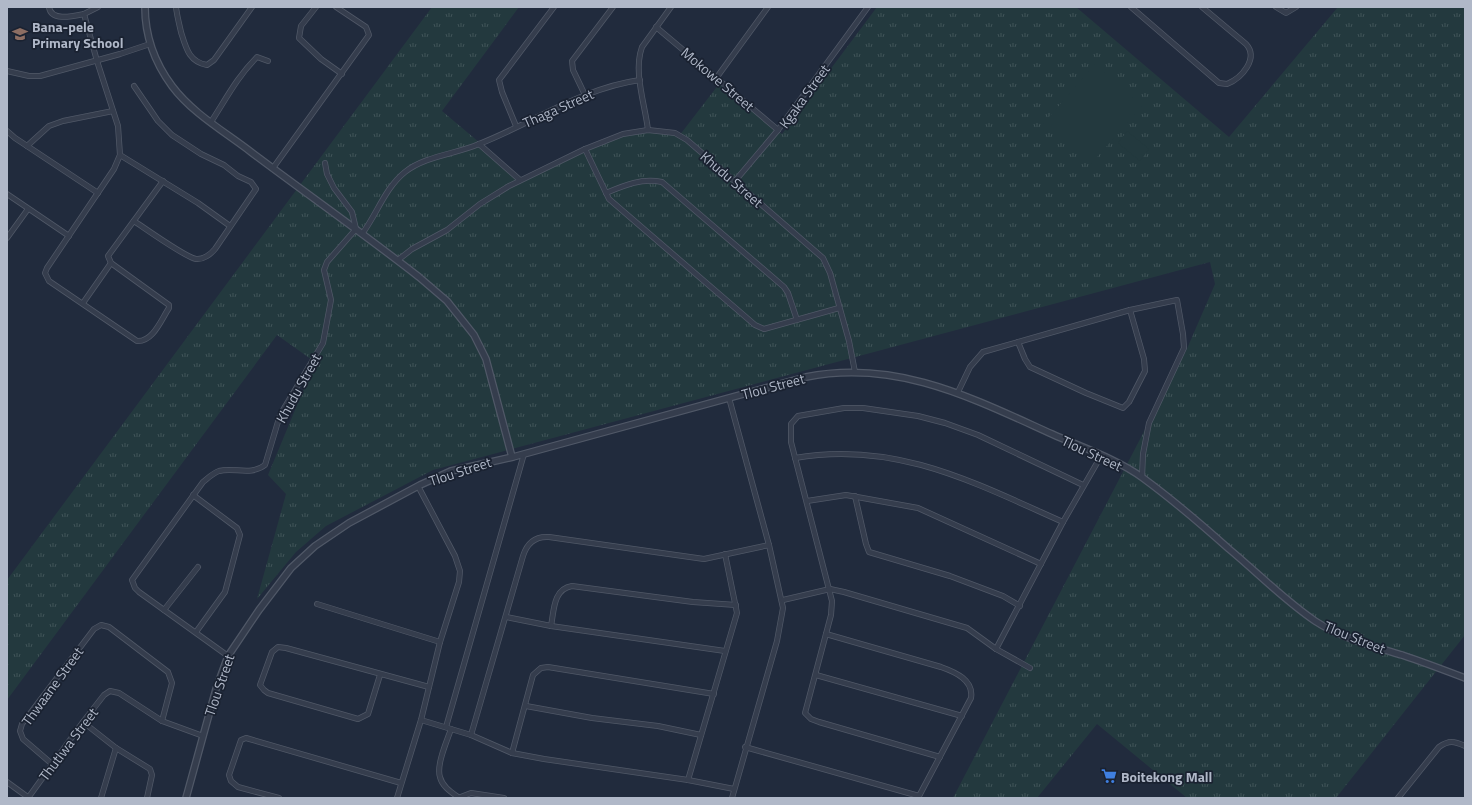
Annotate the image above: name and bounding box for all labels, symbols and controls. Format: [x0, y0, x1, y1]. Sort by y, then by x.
place label: Bana-pele Primary School [32, 16, 124, 53]
school or university icon: Bana-pele Primary School [11, 25, 29, 43]
street label: Mokowe Street [677, 42, 759, 116]
street label: Kgaka Street [774, 59, 835, 132]
street label: Thaga Street [519, 83, 597, 133]
street label: Khudu Street [696, 146, 768, 212]
street label: Khudu Street [270, 349, 326, 427]
street label: Tlou Street [739, 367, 807, 405]
street label: Tlou Street [1058, 430, 1126, 476]
street label: Tlou Street [426, 451, 494, 491]
street label: Tlou Street [1321, 615, 1389, 659]
street label: Thwaane Street [16, 642, 88, 730]
street label: Tlou Street [199, 651, 239, 719]
street label: Thutlwa Street [33, 703, 103, 785]
place label: Boitekong Mall [1121, 766, 1212, 787]
supermarket icon: Boitekong Mall [1100, 767, 1118, 785]

